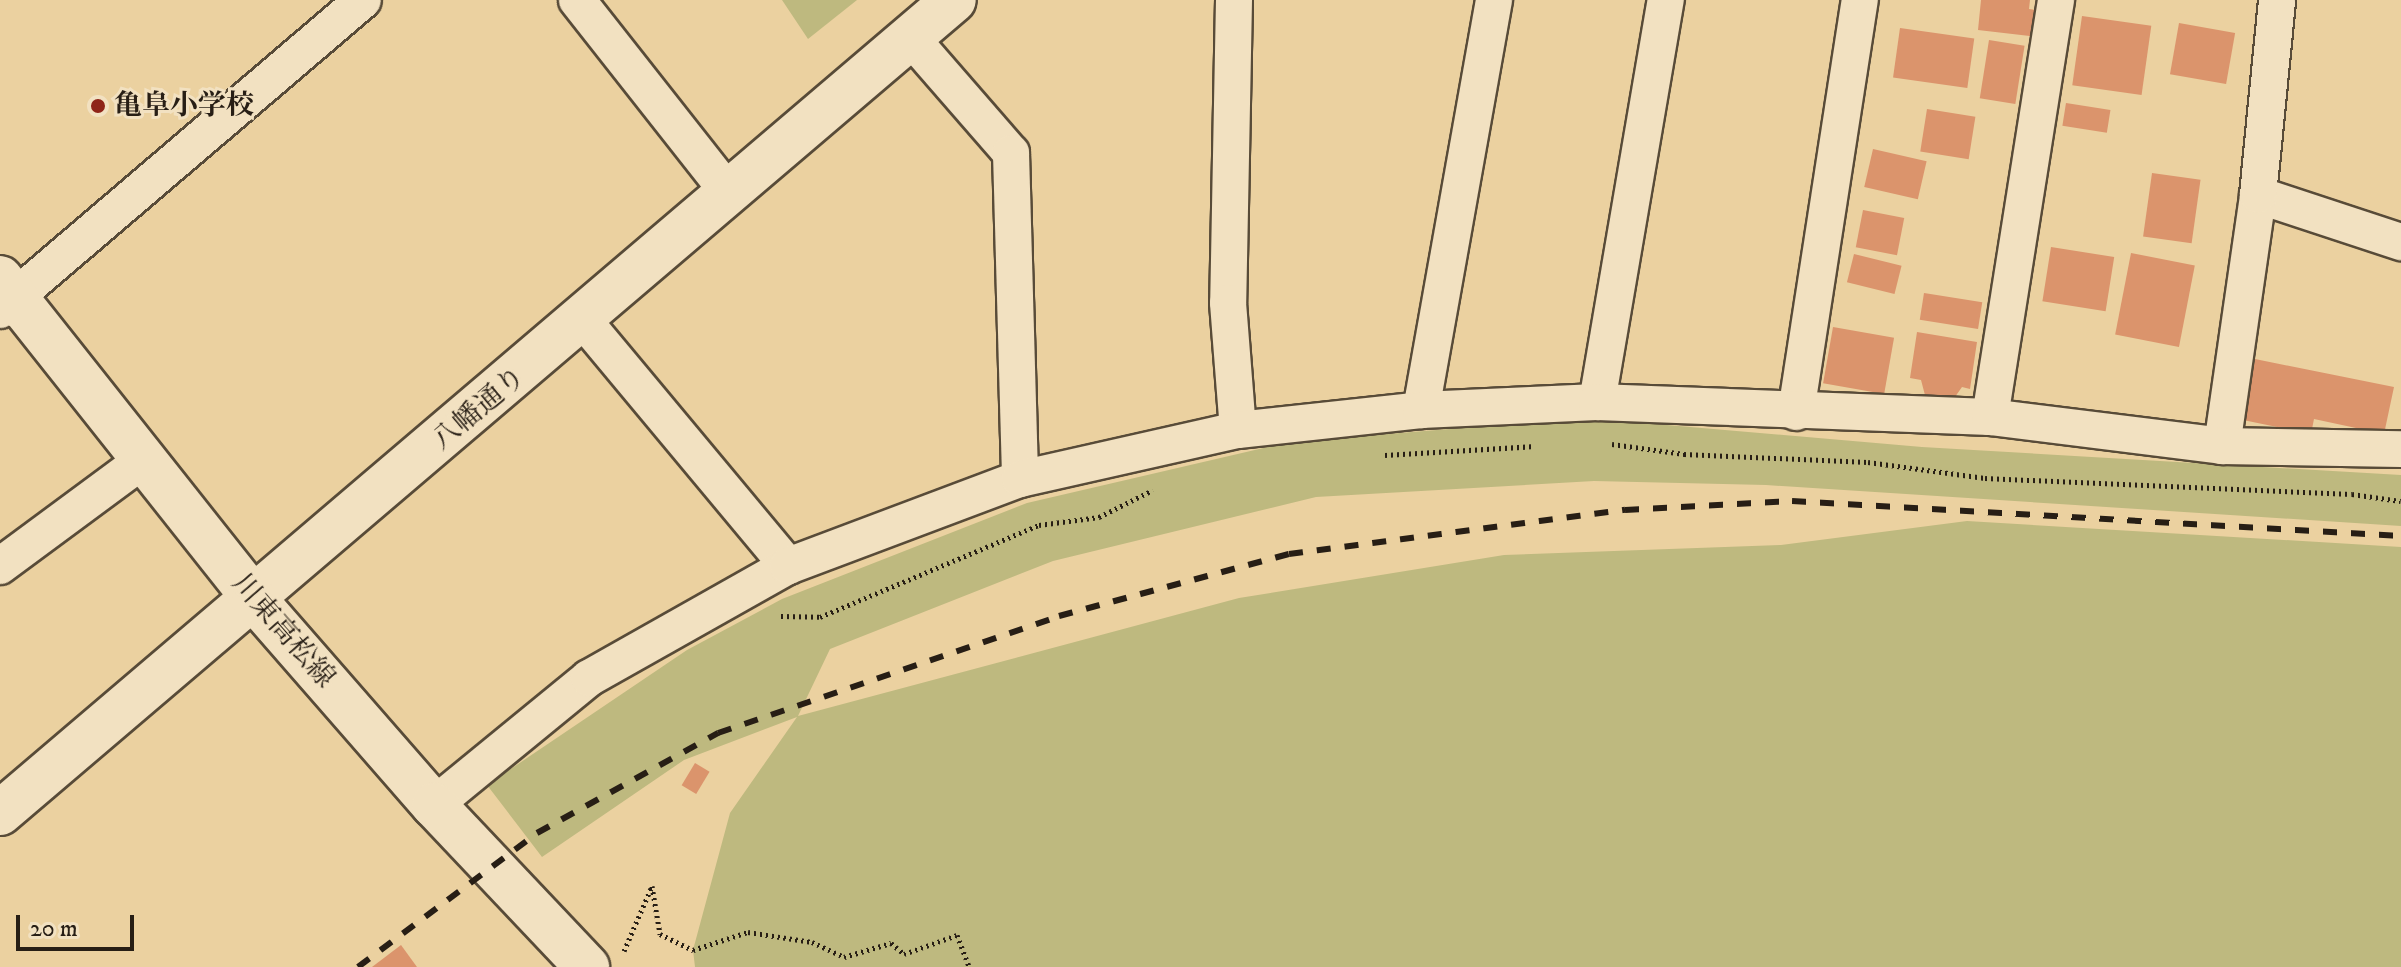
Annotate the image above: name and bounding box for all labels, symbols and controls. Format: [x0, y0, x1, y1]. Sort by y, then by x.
place label: 亀阜小学校 [114, 89, 254, 123]
marker: 亀阜小学校 [89, 97, 107, 115]
street label: 八幡通り [425, 360, 533, 458]
street label: 川東高松線 [224, 567, 342, 695]
scale bar [20, 899, 138, 949]
text: 20 m [30, 914, 78, 944]

